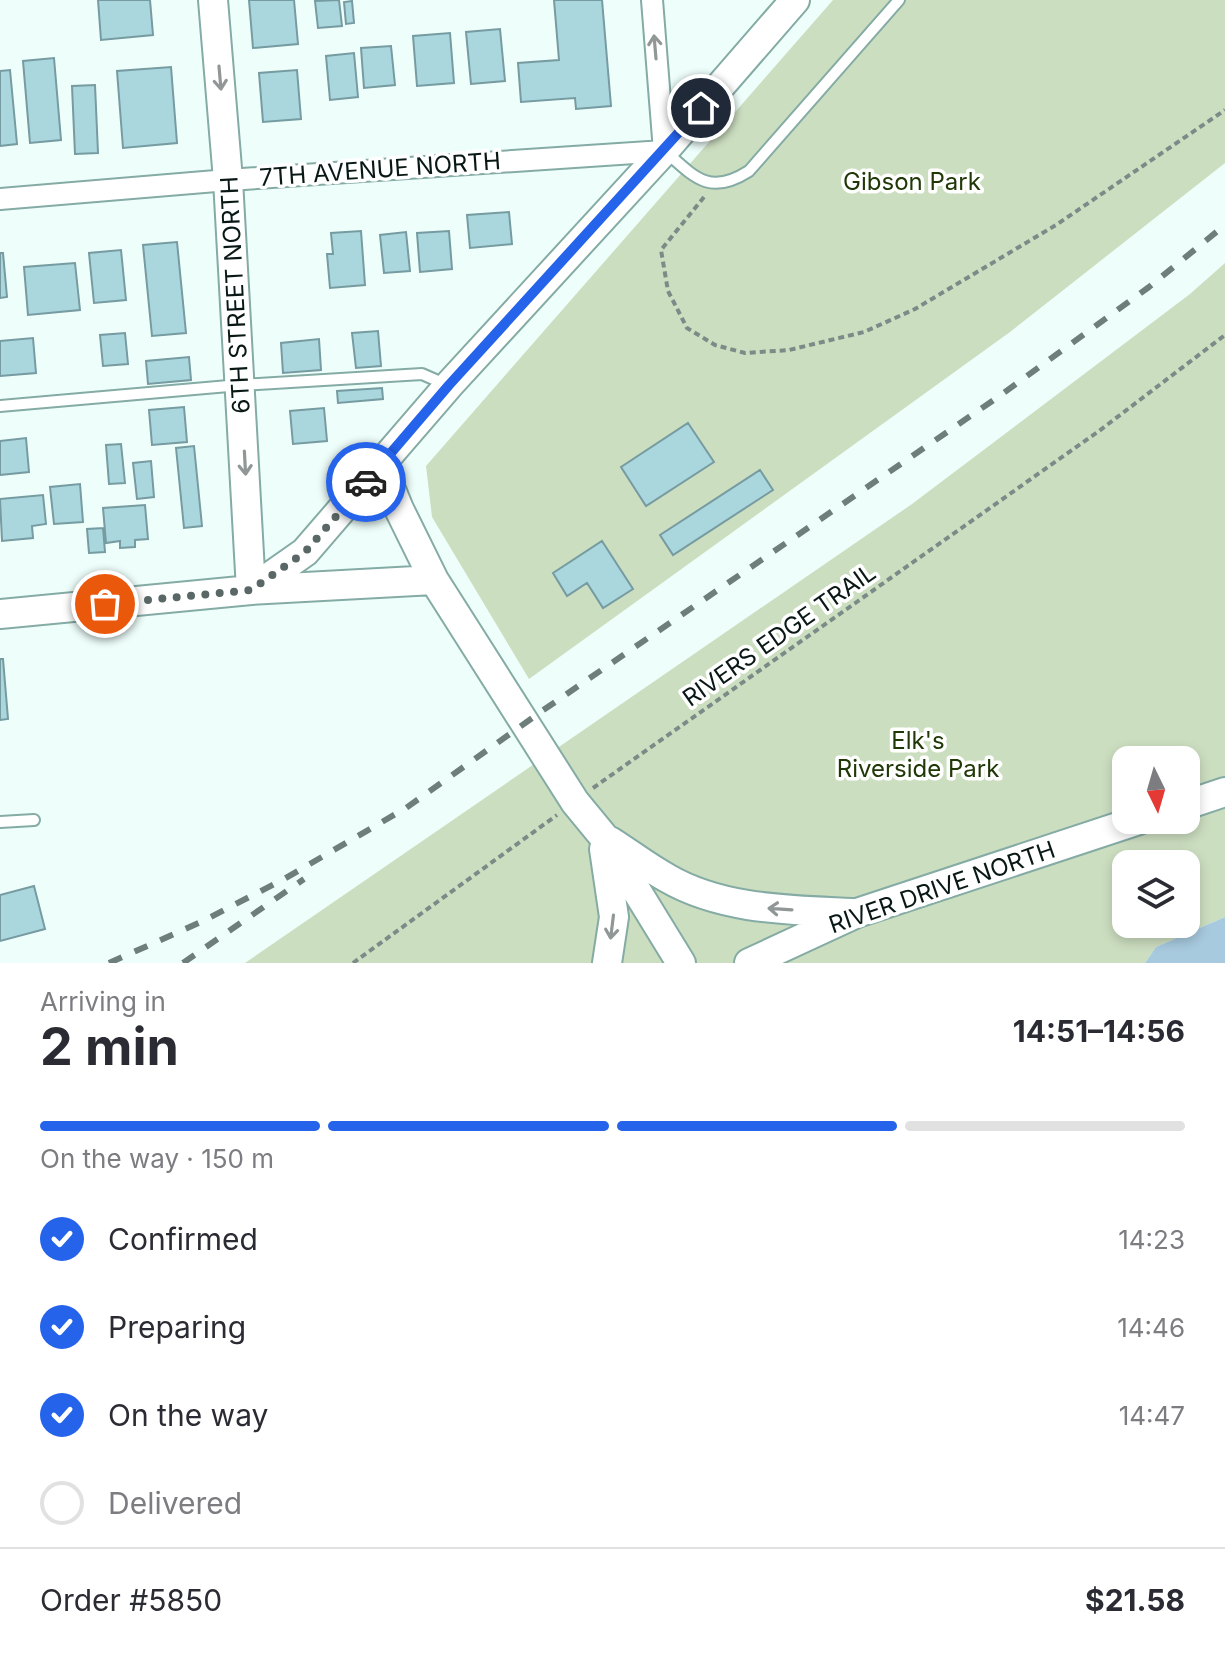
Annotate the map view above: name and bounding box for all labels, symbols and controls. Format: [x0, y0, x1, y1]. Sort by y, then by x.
one-way arrow [648, 34, 663, 61]
one-way arrow [213, 64, 228, 91]
pin [667, 74, 735, 142]
icon: home [679, 86, 723, 130]
street label: 7TH AVENUE NORTH [258, 146, 502, 192]
park label: Gibson Park [843, 167, 981, 196]
street label: 6TH STREET NORTH [214, 176, 256, 414]
courier [326, 442, 406, 522]
one-way arrow [237, 449, 252, 476]
icon: car [344, 460, 388, 504]
street label: RIVERS EDGE TRAIL [677, 558, 881, 712]
pin [71, 570, 139, 638]
icon: bag [83, 582, 127, 626]
park label: Elk's Riverside Park [837, 726, 999, 783]
north arrow [1112, 746, 1200, 834]
map controls [1112, 746, 1200, 938]
street label: RIVER DRIVE NORTH [825, 835, 1059, 939]
button: layers [1112, 850, 1200, 938]
one-way arrow [767, 901, 794, 916]
one-way arrow [605, 913, 620, 940]
text: Arriving in [40, 986, 166, 1017]
text: 14:51–14:56 [1013, 1013, 1185, 1049]
text: 2 min [40, 1015, 179, 1078]
text: On the way · 150 m [40, 1143, 274, 1174]
icon: check [40, 1217, 84, 1261]
text: Confirmed [108, 1221, 258, 1257]
text: 14:23 [1118, 1224, 1185, 1255]
icon: check [40, 1305, 84, 1349]
text: Preparing [108, 1309, 246, 1345]
text: 14:46 [1117, 1312, 1185, 1343]
icon: check [40, 1393, 84, 1437]
text: On the way [108, 1397, 268, 1433]
text: 14:47 [1119, 1400, 1185, 1431]
text: Delivered [108, 1485, 242, 1521]
text: Order #5850 [40, 1582, 222, 1618]
text: $21.58 [1085, 1582, 1185, 1618]

